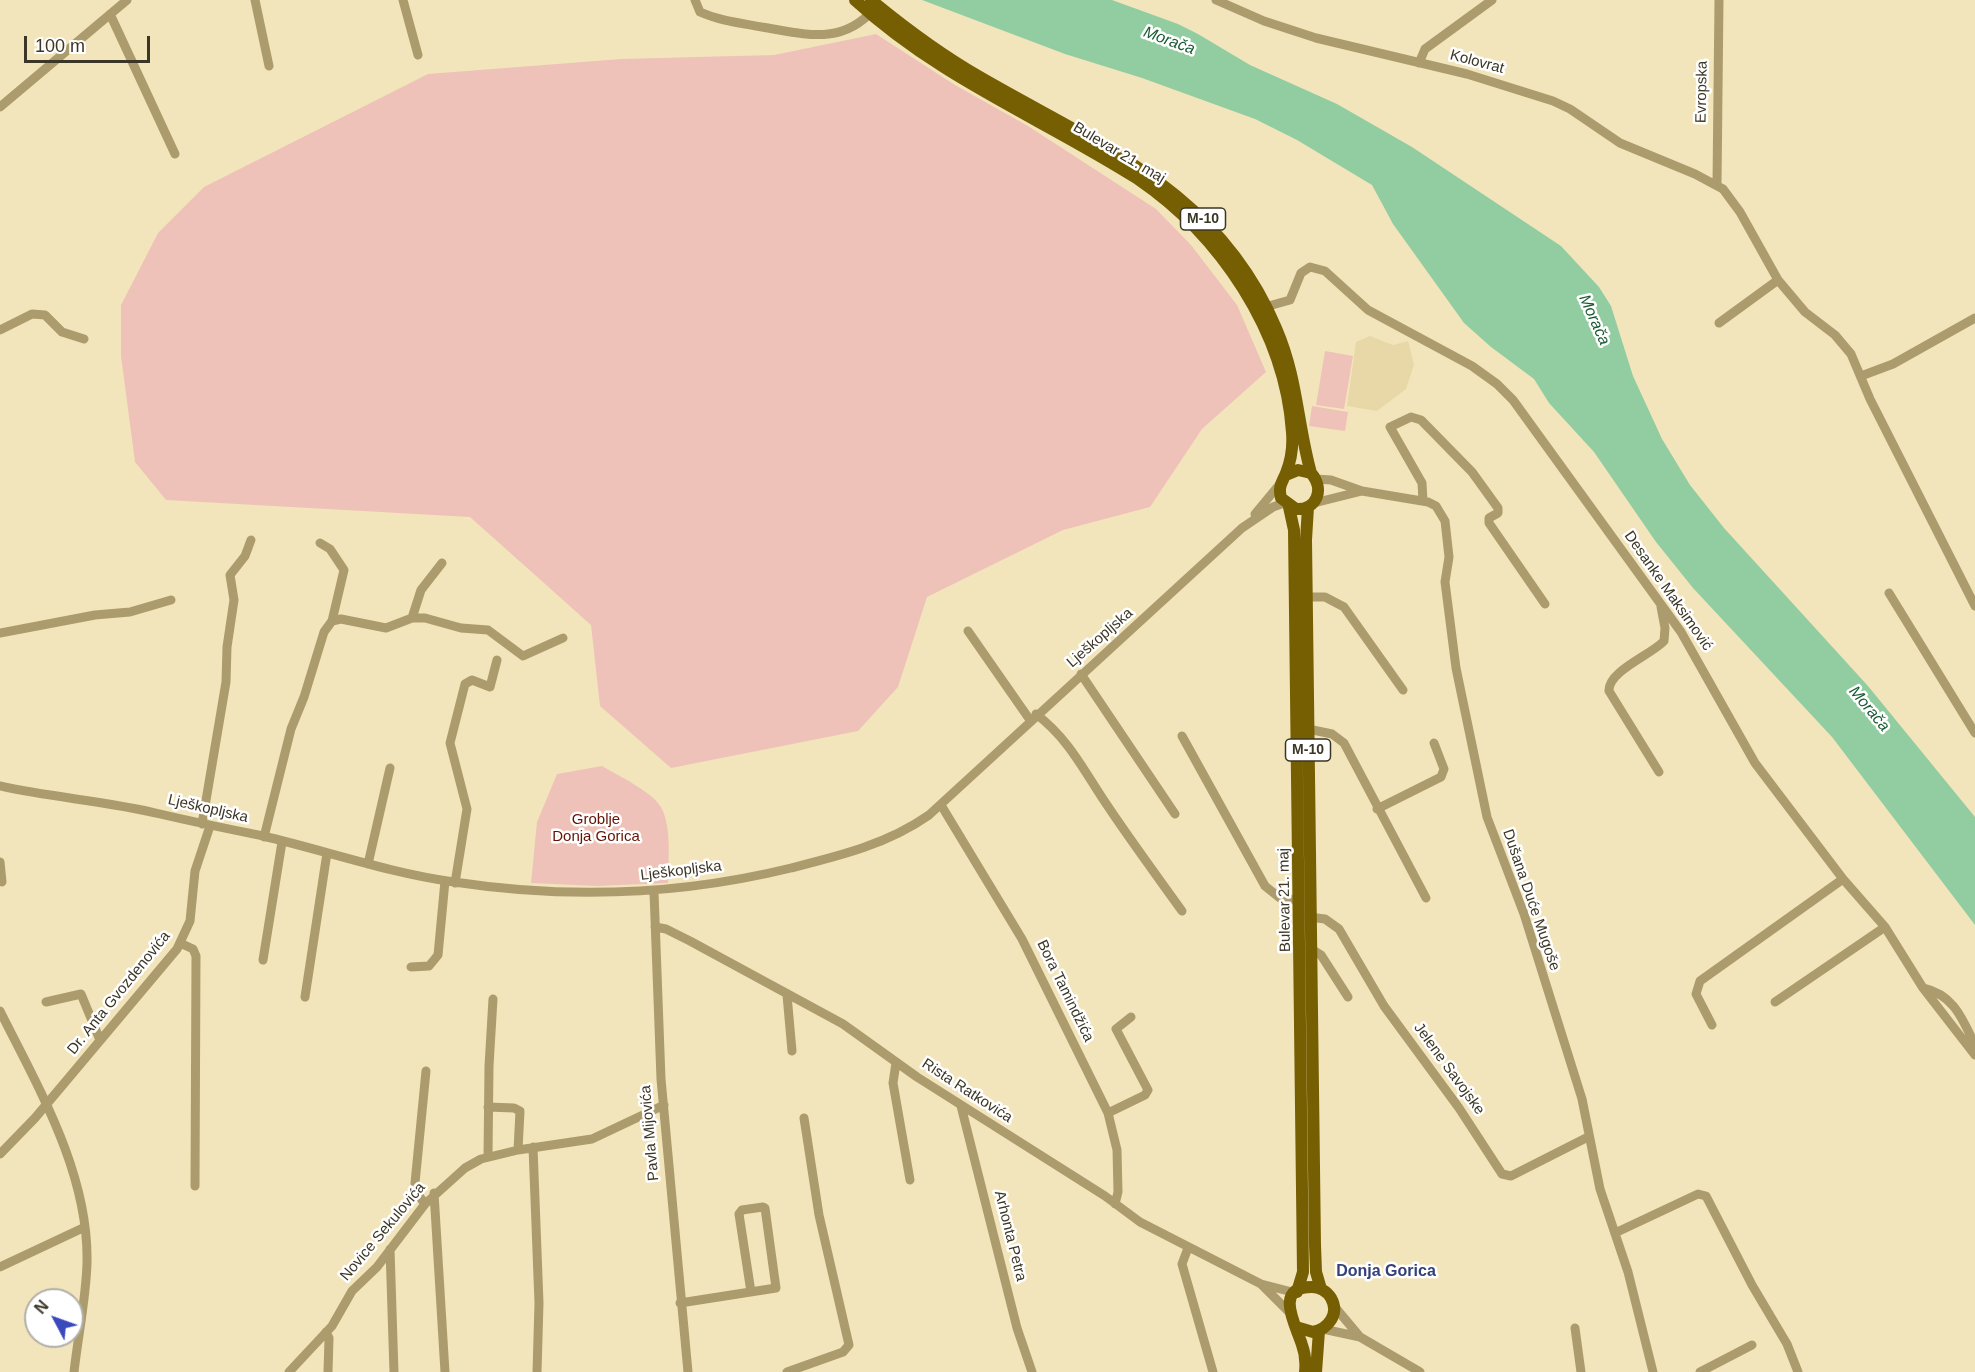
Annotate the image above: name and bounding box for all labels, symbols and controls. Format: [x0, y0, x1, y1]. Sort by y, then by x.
water label: Morača [1141, 23, 1197, 59]
scale bar [27, 24, 153, 62]
text: 100 m [35, 36, 85, 56]
street label: Kolovrat [1448, 46, 1506, 78]
street label: Evropska [1692, 61, 1712, 123]
street label: Bulevar 21. maj [1070, 118, 1168, 188]
road number: M-10 [1180, 208, 1226, 230]
water label: Morača [1574, 292, 1614, 348]
street label: Desanke Maksimović [1620, 528, 1716, 654]
street label: Lješkopljska [1063, 604, 1137, 672]
water label: Morača [1844, 682, 1894, 736]
road number: M-10 [1286, 739, 1330, 761]
street label: Lješkopljska [166, 791, 250, 827]
park label: Groblje Donja Gorica [552, 811, 640, 846]
street label: Dušana Duće Mugoše [1498, 827, 1564, 973]
street label: Bulevar 21. maj [1275, 848, 1295, 952]
street label: Lješkopljska [639, 857, 723, 885]
street label: Dr. Anta Gvozdenovića [64, 928, 174, 1058]
street label: Bora Tamindžića [1033, 937, 1097, 1045]
street label: Jelene Savojske [1410, 1020, 1488, 1118]
street label: Rista Ratkovića [918, 1055, 1016, 1127]
street label: Pavla Mijovića [637, 1084, 663, 1182]
street label: Novice Sekulovića [337, 1179, 429, 1285]
street label: Arhonta Petra [990, 1189, 1030, 1283]
district label: Donja Gorica [1336, 1262, 1436, 1282]
north arrow [24, 1288, 84, 1348]
text: N [31, 1297, 52, 1317]

